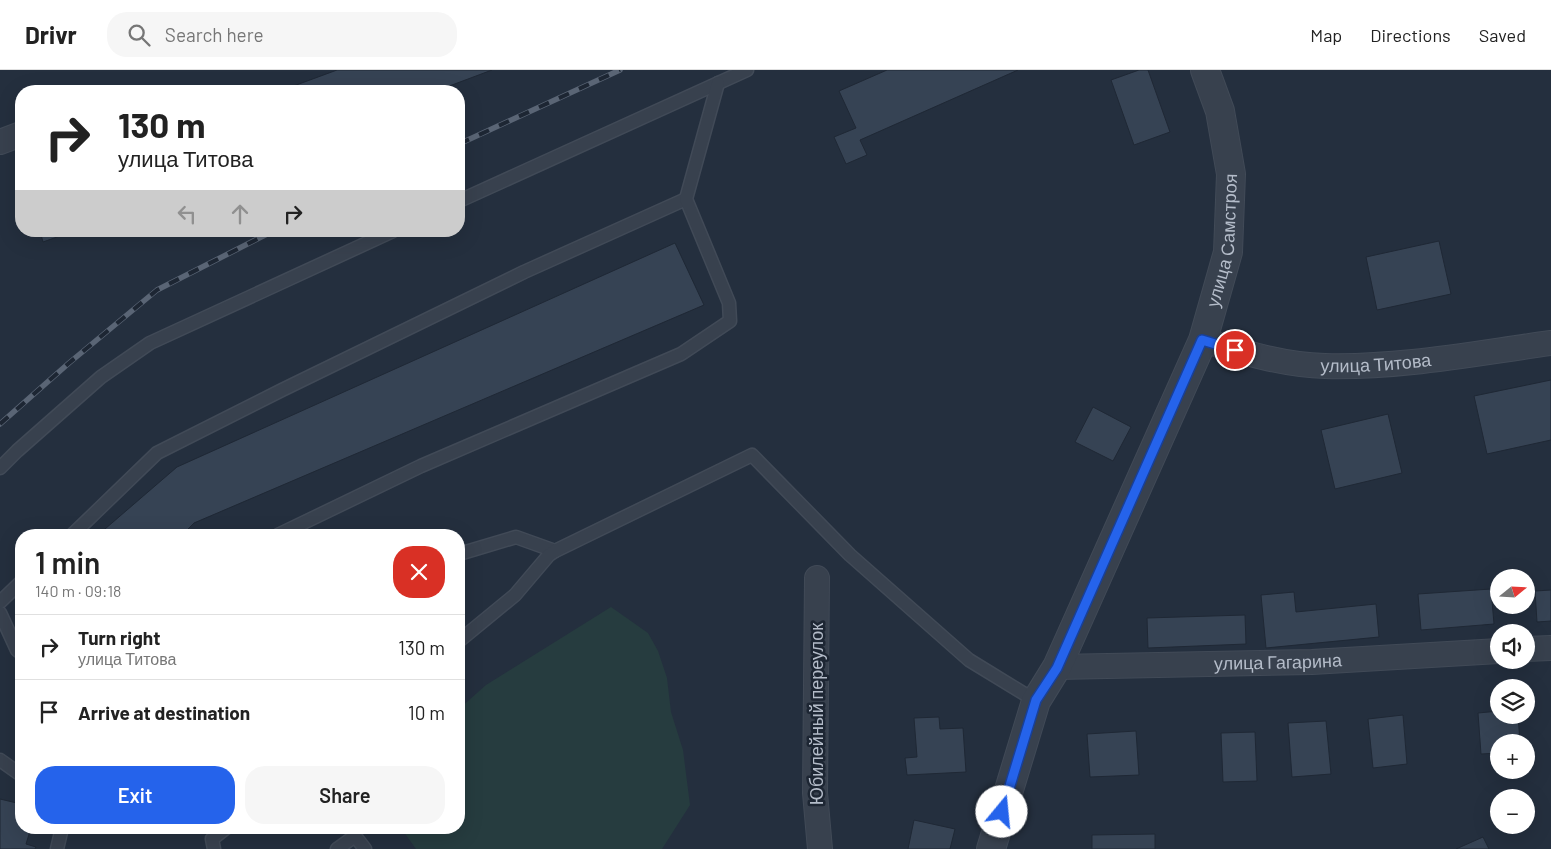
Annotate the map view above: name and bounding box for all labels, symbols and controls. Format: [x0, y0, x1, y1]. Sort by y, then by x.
search box [107, 12, 457, 57]
text: Drivr [25, 20, 77, 49]
icon: search [125, 21, 153, 49]
text: Search here [165, 23, 264, 46]
text: Map [1310, 24, 1342, 46]
text: Directions [1370, 24, 1451, 46]
text: Saved [1479, 24, 1526, 46]
text: 130 m [118, 103, 205, 145]
icon: right [35, 105, 100, 170]
text: улица Титова [118, 145, 253, 171]
street label: улица Самстроя [1201, 173, 1241, 310]
icon: left [173, 200, 201, 228]
icon: ahead [226, 200, 254, 228]
icon: right [279, 200, 307, 228]
pin [1214, 329, 1256, 371]
icon: arrive [1221, 336, 1249, 364]
street label: улица Титова [1320, 348, 1433, 376]
text: 1 min [35, 544, 100, 580]
button: close [393, 546, 445, 598]
north arrow [1490, 569, 1535, 614]
map controls [1490, 569, 1535, 834]
text: 140 m · 09:18 [35, 581, 121, 600]
street label: Юбилейный переулок [805, 623, 827, 805]
button: sound [1490, 624, 1535, 669]
text: Turn right [78, 626, 160, 649]
icon: right [35, 633, 63, 661]
text: 130 m [398, 636, 445, 659]
street label: улица Гагарина [1214, 648, 1344, 674]
text: улица Титова [78, 649, 176, 668]
button: layers [1490, 679, 1535, 724]
icon: arrive [35, 698, 63, 726]
text: Arrive at destination [78, 701, 250, 724]
text: 10 m [408, 701, 445, 724]
button: + [1490, 734, 1535, 779]
button: Exit [35, 766, 235, 824]
button: Share [245, 766, 445, 824]
position arrow [975, 785, 1027, 837]
button: − [1490, 789, 1535, 834]

